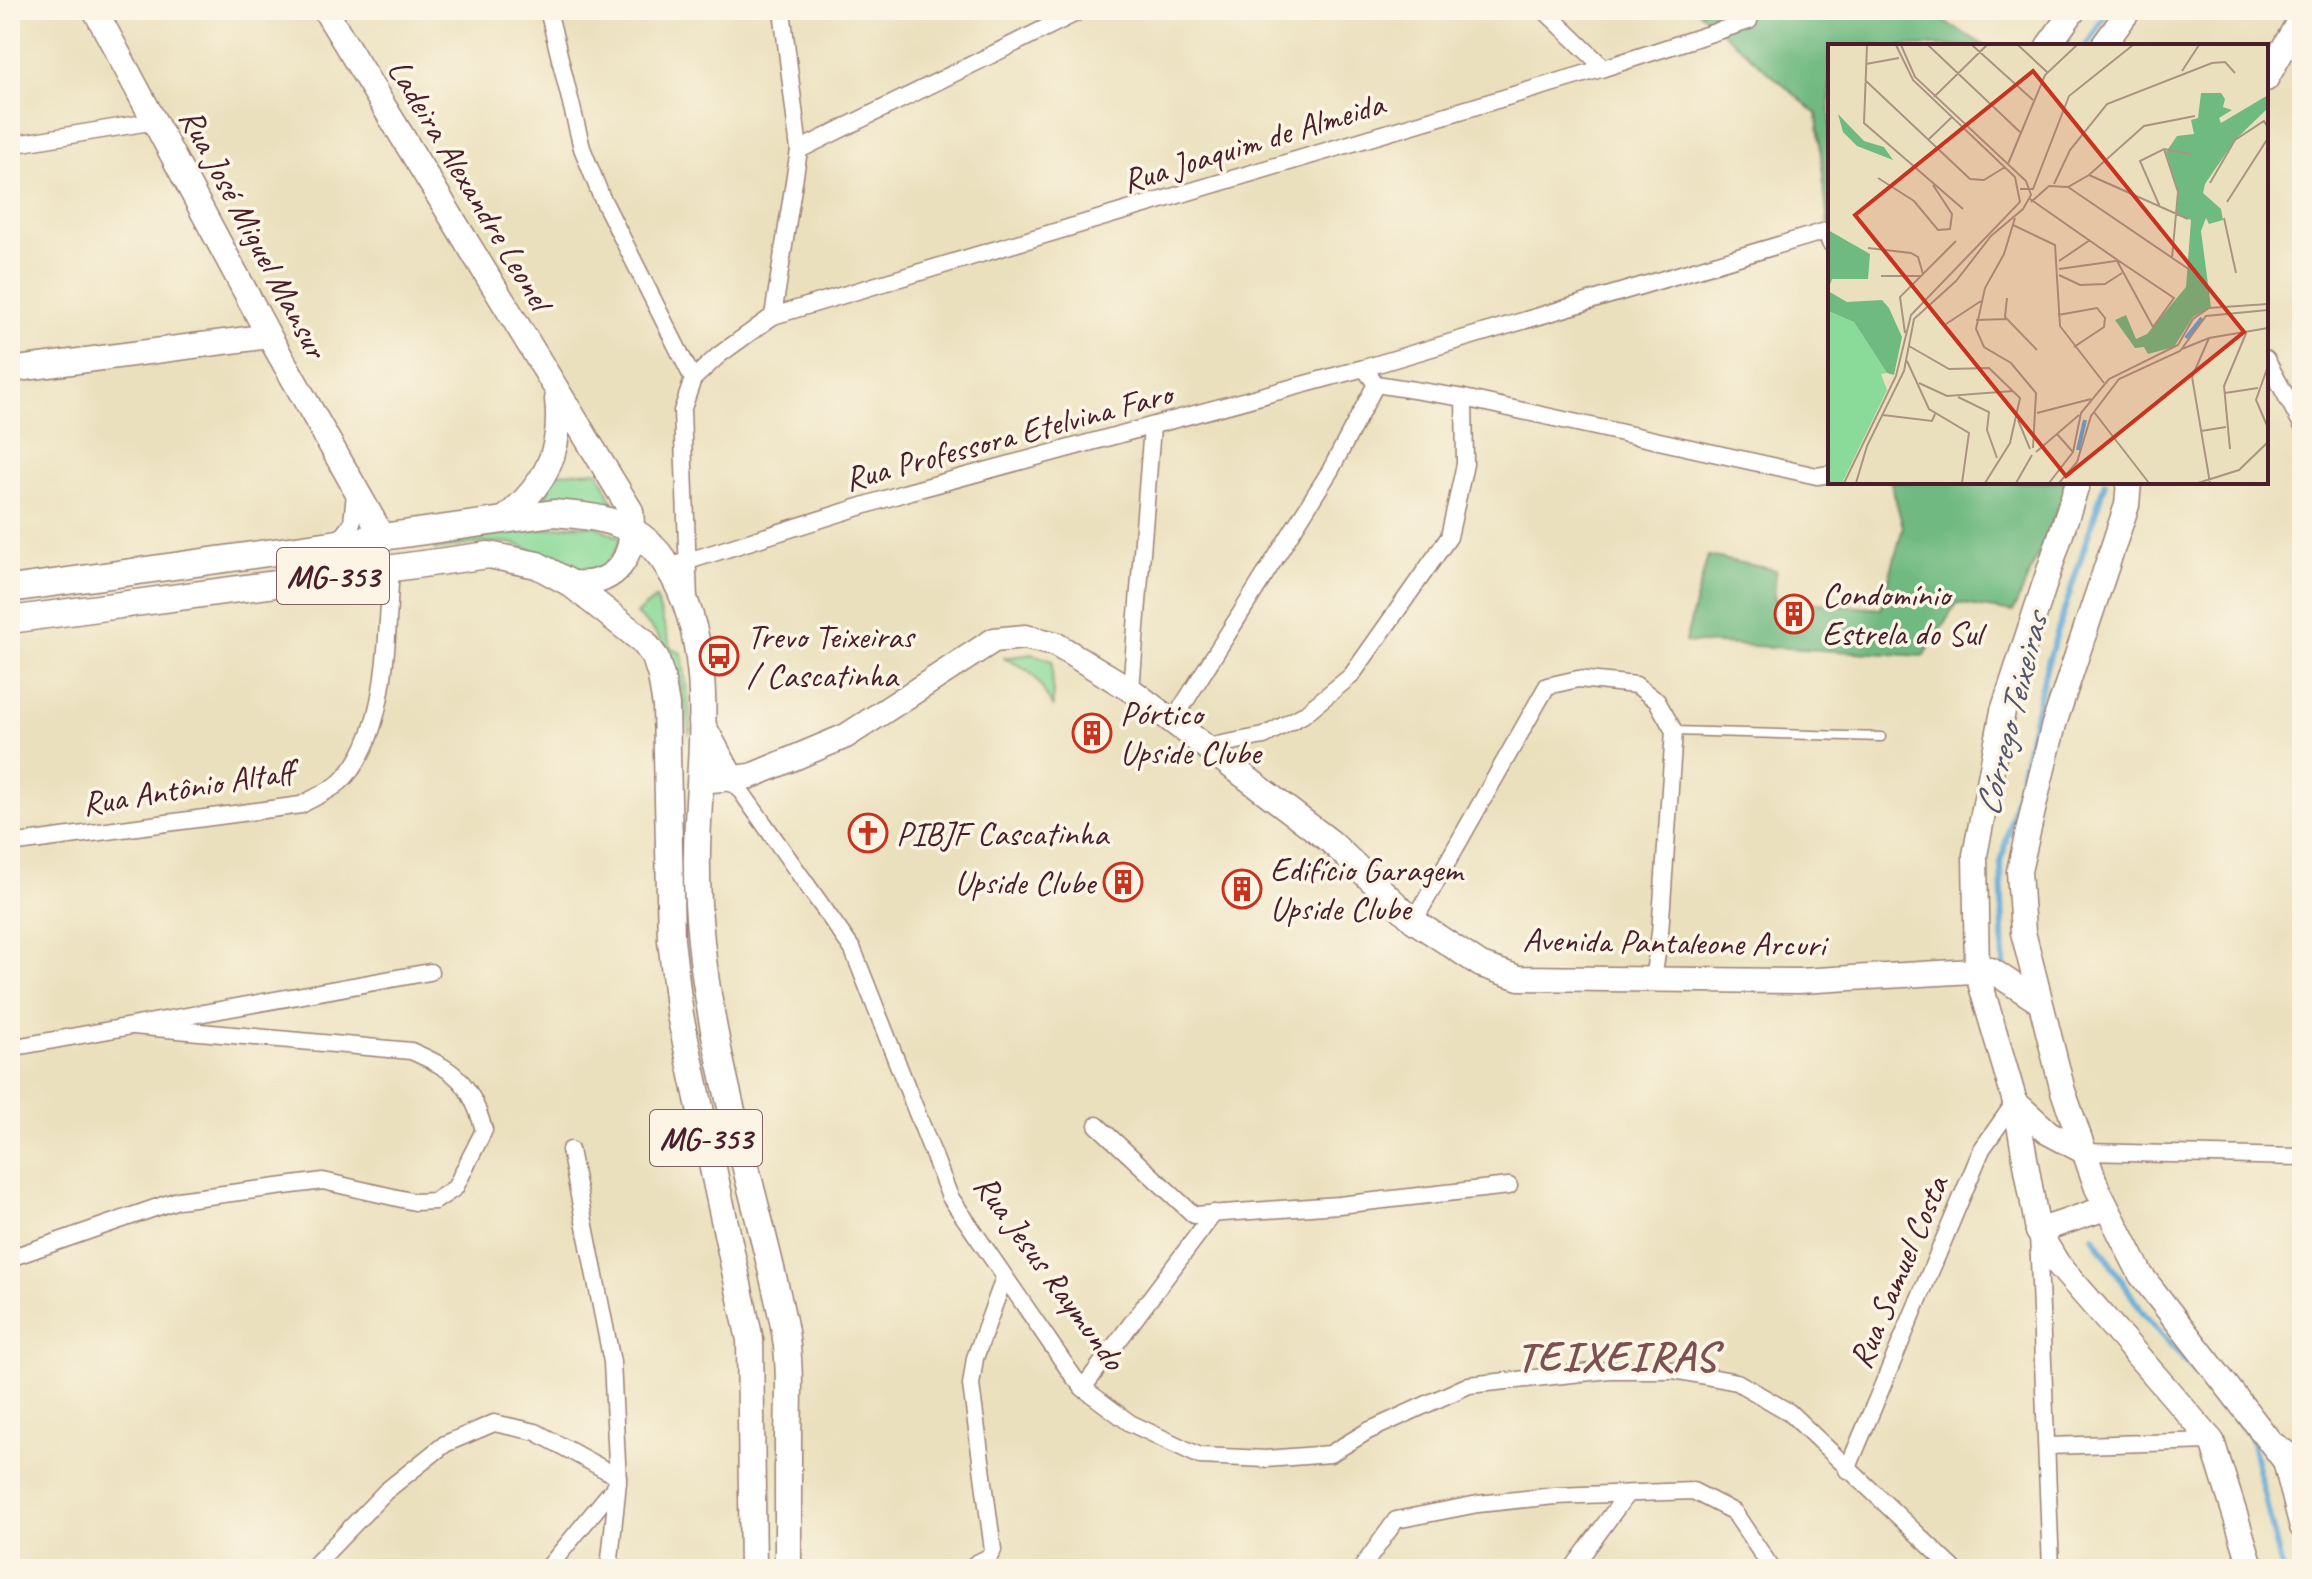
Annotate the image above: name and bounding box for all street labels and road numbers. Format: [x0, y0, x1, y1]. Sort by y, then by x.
street label: Ladeira Alexandre Leonel [378, 51, 565, 322]
street label: Rua Joaquim de Almeida [1117, 81, 1391, 202]
street label: Rua José Miguel Mansur [170, 101, 339, 368]
street label: Rua Professora Etelvina Faro [840, 371, 1180, 500]
road number: MG-353 [277, 548, 389, 604]
street label: Rua Antônio Altaff [79, 748, 304, 825]
street label: Avenida Pantaleone Arcuri [1522, 918, 1829, 966]
road number: MG-353 [650, 1110, 762, 1166]
street label: Rua Jesus Raymundo [965, 1166, 1137, 1380]
street label: Rua Samuel Costa [1838, 1167, 1959, 1375]

